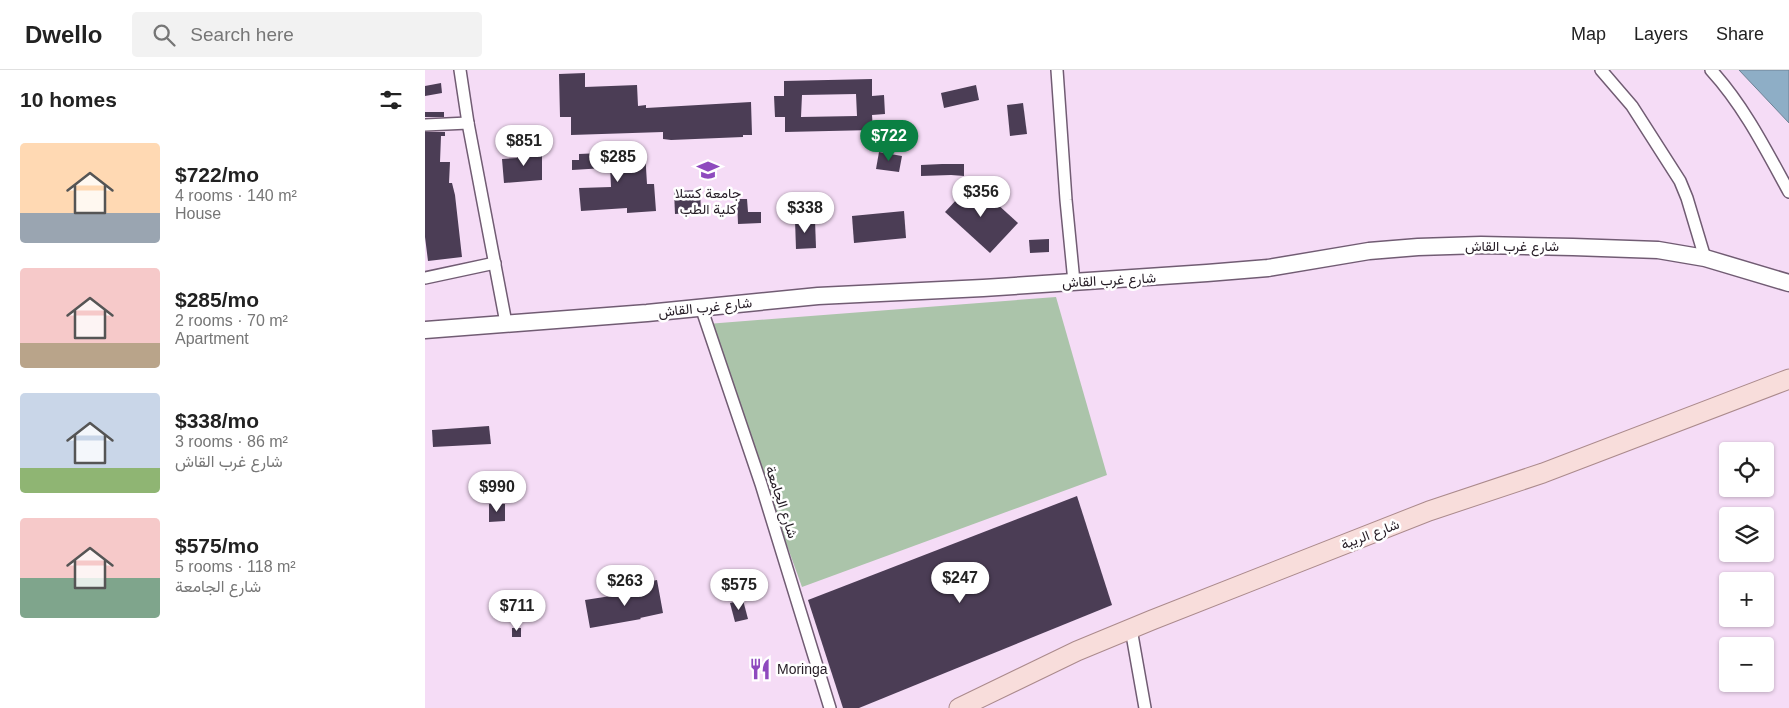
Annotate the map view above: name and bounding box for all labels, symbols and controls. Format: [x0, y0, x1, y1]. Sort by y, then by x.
search box [132, 12, 482, 57]
text: Dwello [25, 21, 102, 48]
icon: search [150, 21, 178, 49]
text: Search here [190, 24, 294, 45]
text: Map [1571, 24, 1606, 44]
text: Layers [1634, 24, 1688, 44]
text: Share [1716, 24, 1764, 44]
icon: filters [377, 86, 405, 114]
text: 10 homes [20, 88, 117, 111]
pin: $722 [859, 119, 919, 162]
pin: $851 [494, 124, 554, 167]
text: $722 [871, 127, 907, 144]
text: $851 [506, 132, 542, 149]
pin: $285 [588, 140, 648, 183]
text: $285 [600, 148, 636, 165]
school or university icon: جامعة كسلا كلية الطب [695, 157, 721, 183]
icon: home [60, 163, 120, 223]
text: $722/mo [175, 163, 259, 186]
pin: $356 [951, 176, 1011, 218]
text: $356 [963, 183, 999, 200]
place label: جامعة كسلا كلية الطب [675, 185, 741, 218]
text: 4 rooms · 140 m² [175, 187, 297, 204]
pin: $338 [775, 191, 835, 234]
text: $338 [787, 199, 823, 216]
text: House [175, 205, 221, 222]
street label: شارع غرب القاش [1465, 238, 1559, 257]
street label: شارع غرب القاش [1062, 270, 1157, 293]
icon: home [60, 288, 120, 348]
text: $285/mo [175, 288, 259, 311]
street label: شارع غرب القاش [657, 294, 753, 323]
text: 2 rooms · 70 m² [175, 312, 288, 329]
text: Apartment [175, 330, 249, 347]
text: $338/mo [175, 409, 259, 432]
icon: home [60, 413, 120, 473]
text: 3 rooms · 86 m² [175, 433, 288, 450]
map controls [1719, 442, 1774, 692]
button: locate [1719, 442, 1774, 497]
text: شارع غرب القاش [175, 453, 283, 470]
street label: شارع الجامعة [760, 464, 801, 541]
pin: $990 [467, 470, 527, 513]
text: $990 [479, 478, 515, 495]
button: layers [1719, 507, 1774, 562]
street label: شارع الريبة [1339, 516, 1403, 555]
text: $575/mo [175, 534, 259, 557]
icon: home [60, 538, 120, 598]
text: 5 rooms · 118 m² [175, 558, 296, 575]
pin: $247 [930, 562, 990, 604]
pin: $263 [595, 564, 655, 607]
pin: $575 [709, 568, 769, 611]
text: $247 [942, 569, 978, 586]
text: $263 [607, 572, 643, 589]
button: + [1719, 572, 1774, 627]
text: $575 [721, 576, 757, 593]
text: شارع الجامعة [175, 578, 261, 595]
pin: $711 [487, 590, 547, 632]
text: $711 [500, 597, 534, 614]
button: − [1719, 637, 1774, 692]
restaurant icon: Moringa [747, 656, 773, 682]
place label: Moringa [777, 661, 828, 677]

